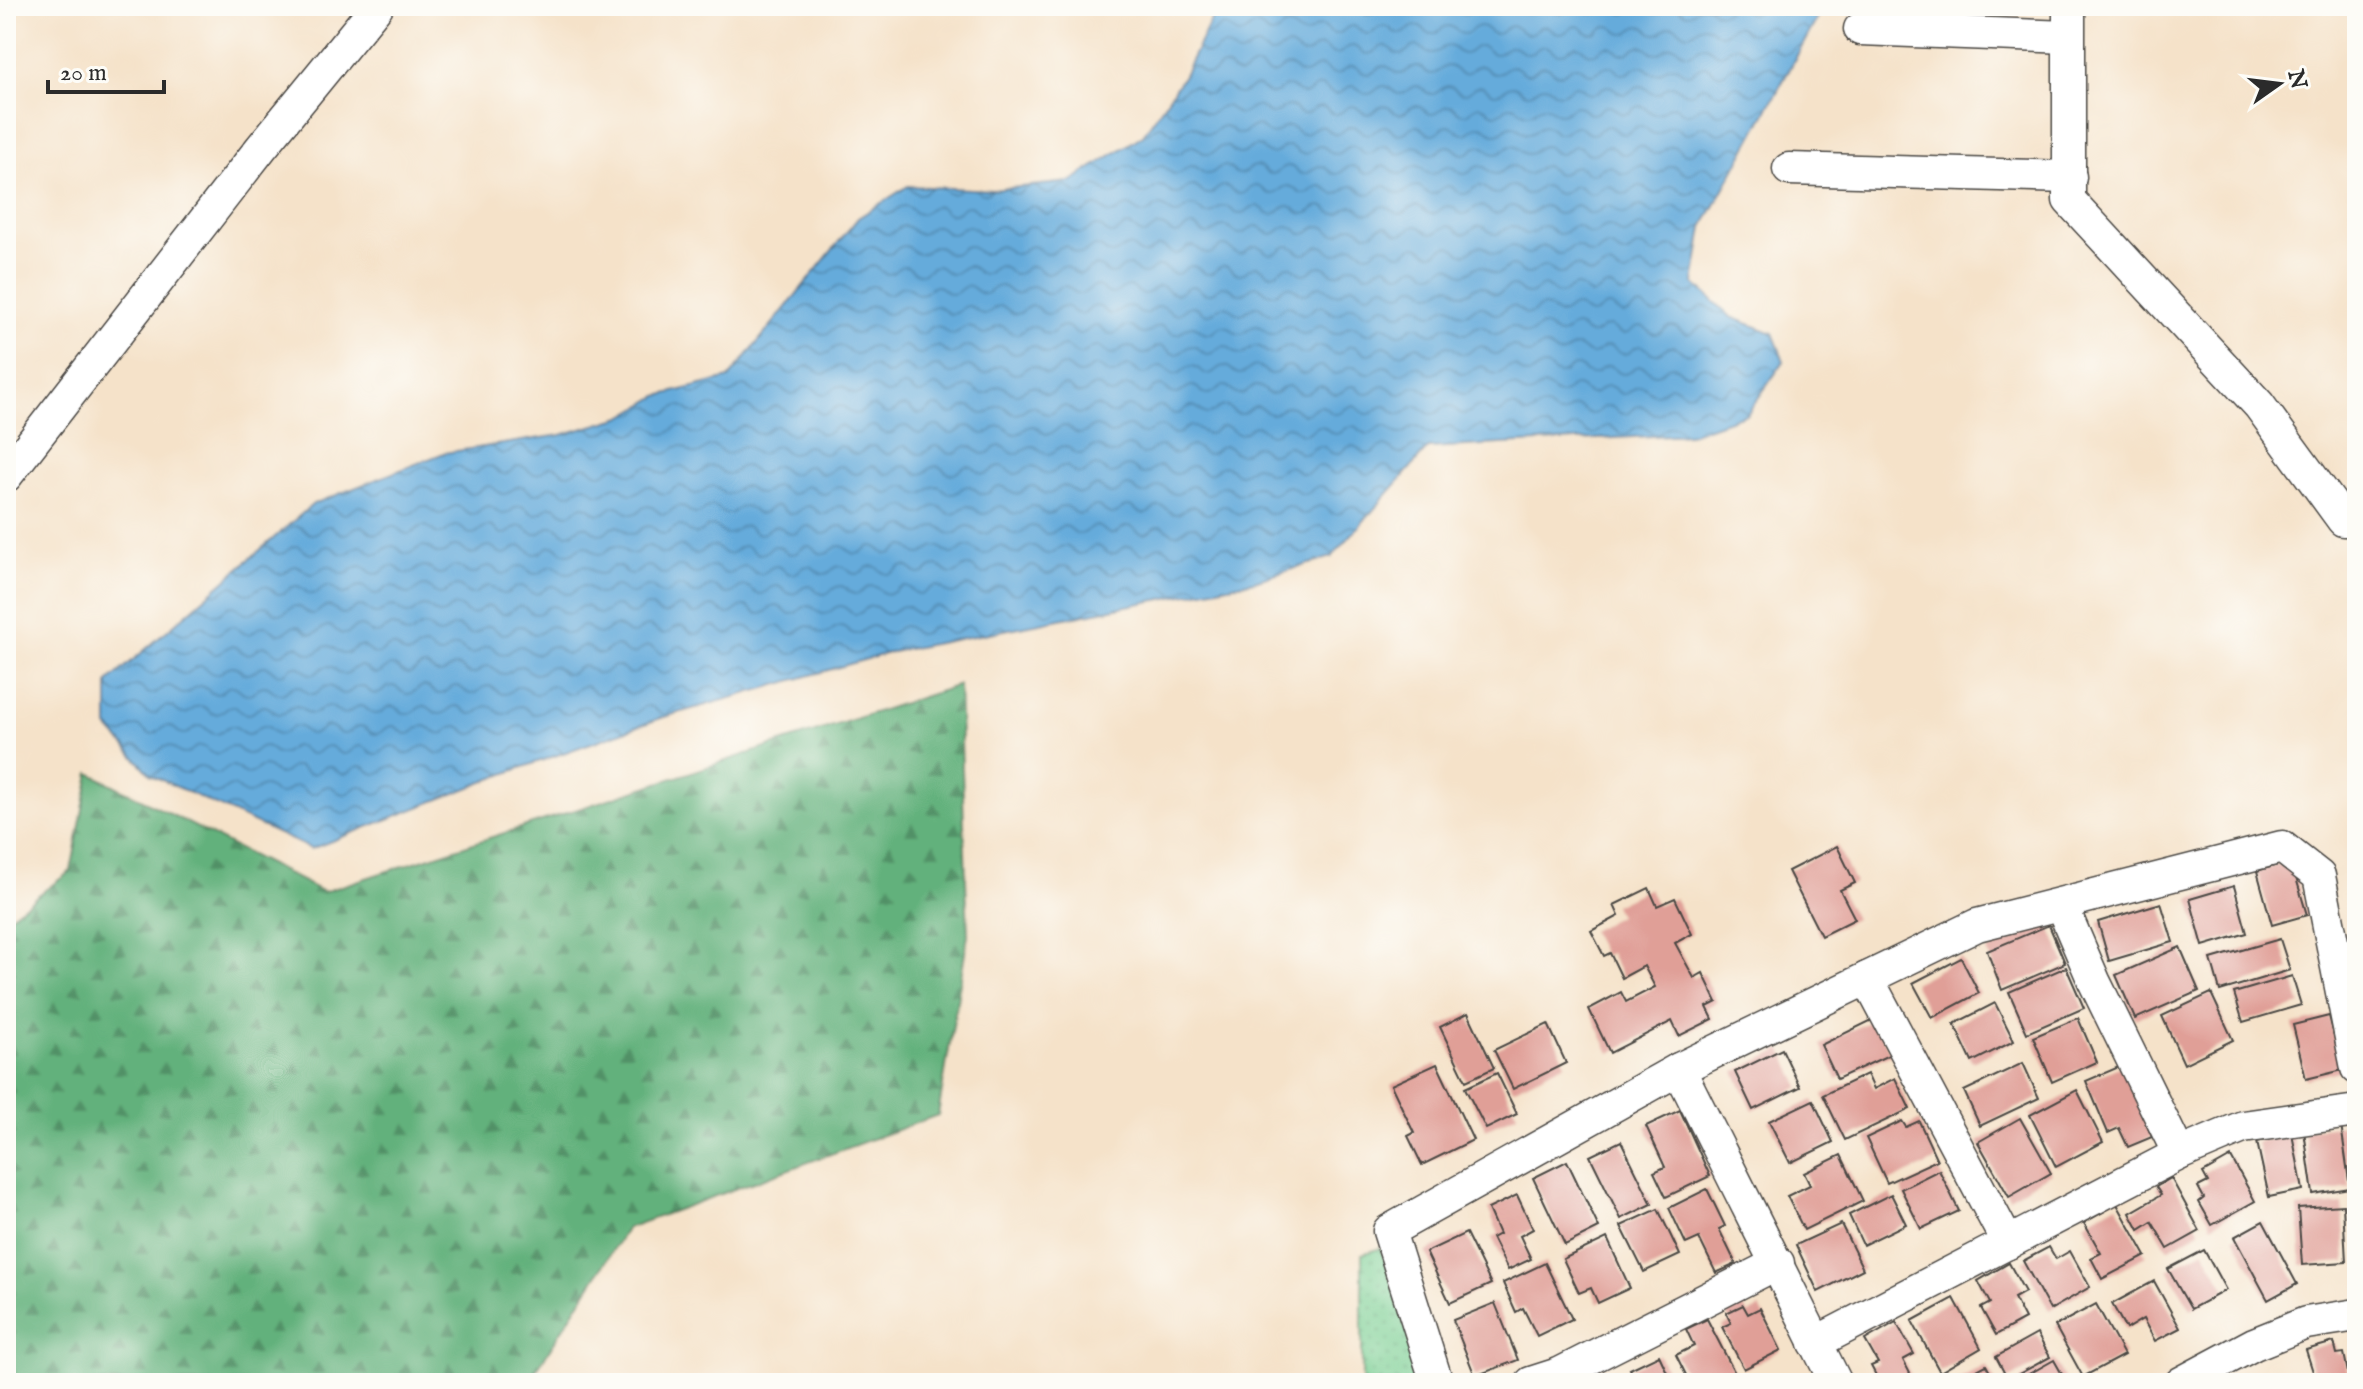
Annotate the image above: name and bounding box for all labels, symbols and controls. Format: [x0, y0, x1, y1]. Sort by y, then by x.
scale bar [48, 44, 164, 94]
north arrow [2239, 44, 2319, 124]
text: 20 m [60, 58, 107, 89]
text: N [2280, 66, 2312, 92]

